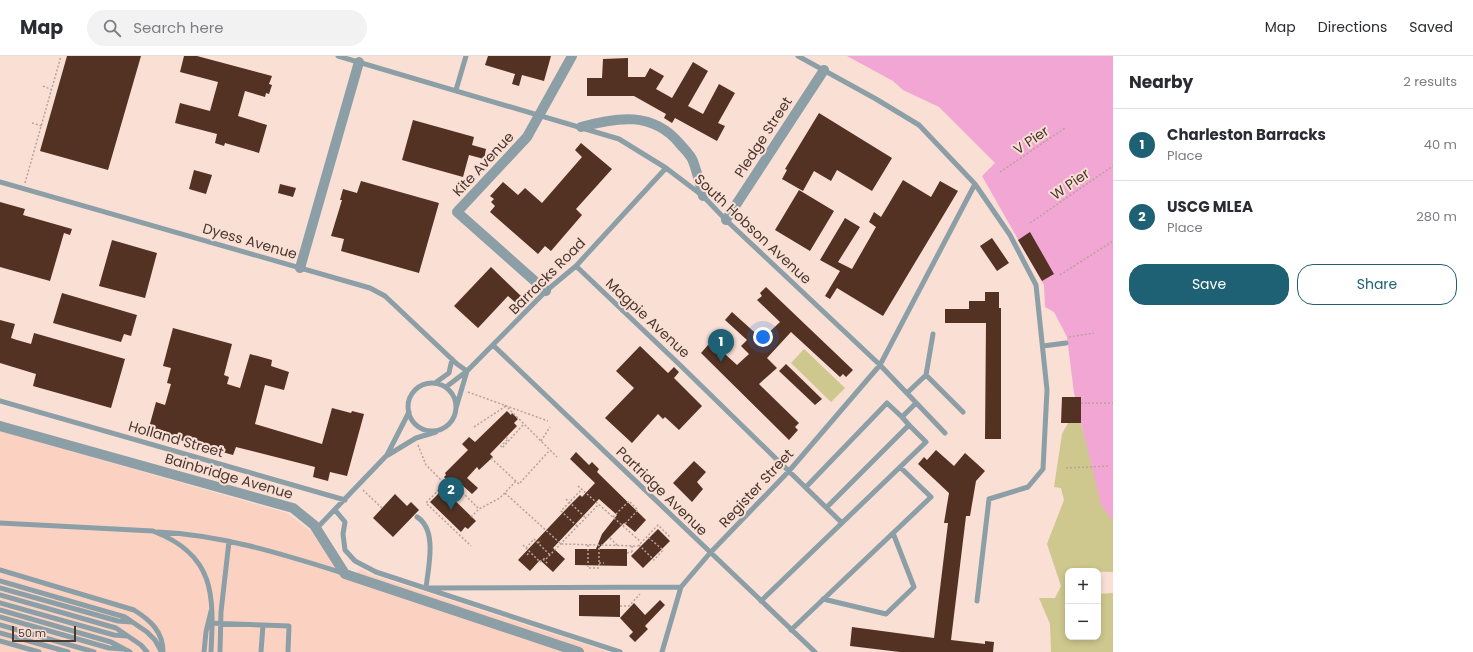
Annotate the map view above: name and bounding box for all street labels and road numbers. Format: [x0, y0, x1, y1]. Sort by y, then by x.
street label: Pledge Street [729, 93, 797, 181]
street label: V Pier [1009, 121, 1053, 159]
street label: Kite Avenue [448, 127, 518, 201]
street label: W Pier [1047, 164, 1093, 204]
street label: South Hobson Avenue [690, 169, 816, 289]
street label: Dyess Avenue [200, 218, 300, 264]
street label: Barracks Road [504, 233, 590, 319]
street label: Magpie Avenue [601, 274, 695, 363]
street label: Holland Street [126, 416, 226, 462]
street label: Partridge Avenue [612, 442, 713, 540]
street label: Register Street [714, 444, 798, 532]
street label: Bainbridge Avenue [163, 448, 296, 504]

